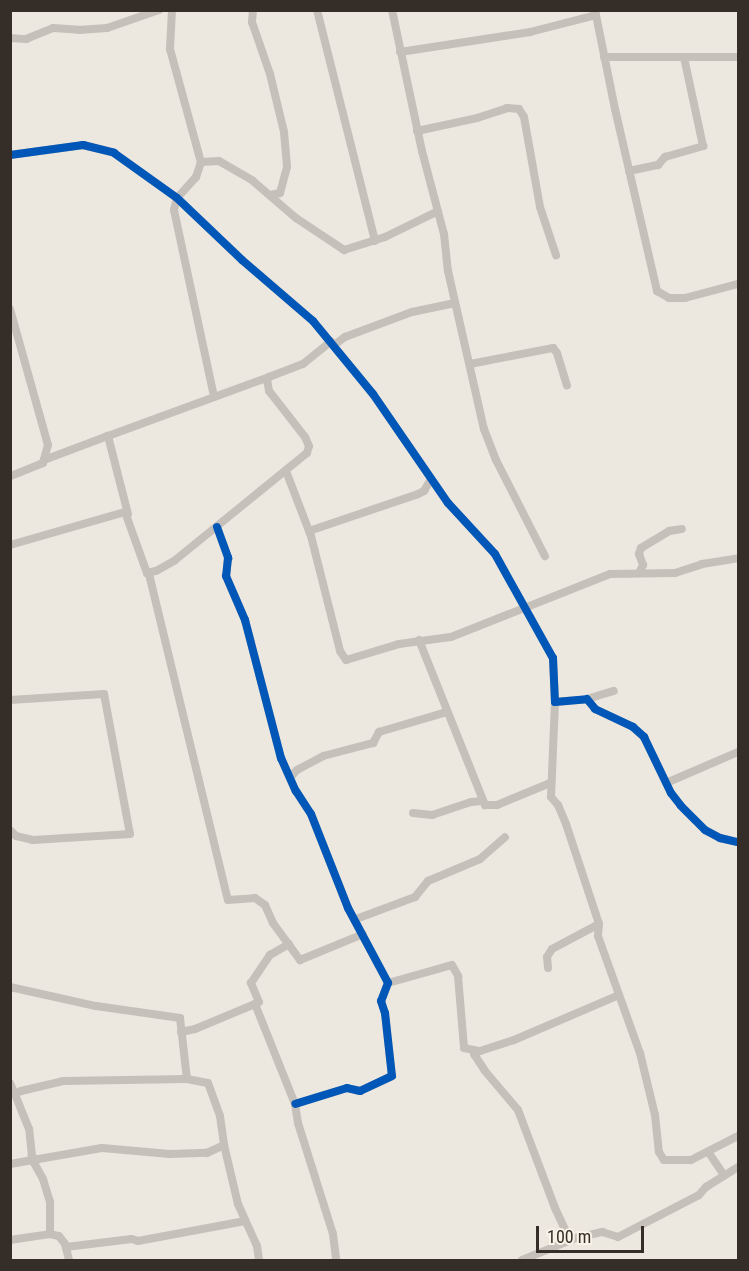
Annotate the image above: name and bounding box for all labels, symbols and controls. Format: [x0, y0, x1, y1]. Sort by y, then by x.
scale bar [539, 1214, 647, 1252]
text: 100 m [547, 1226, 591, 1247]

